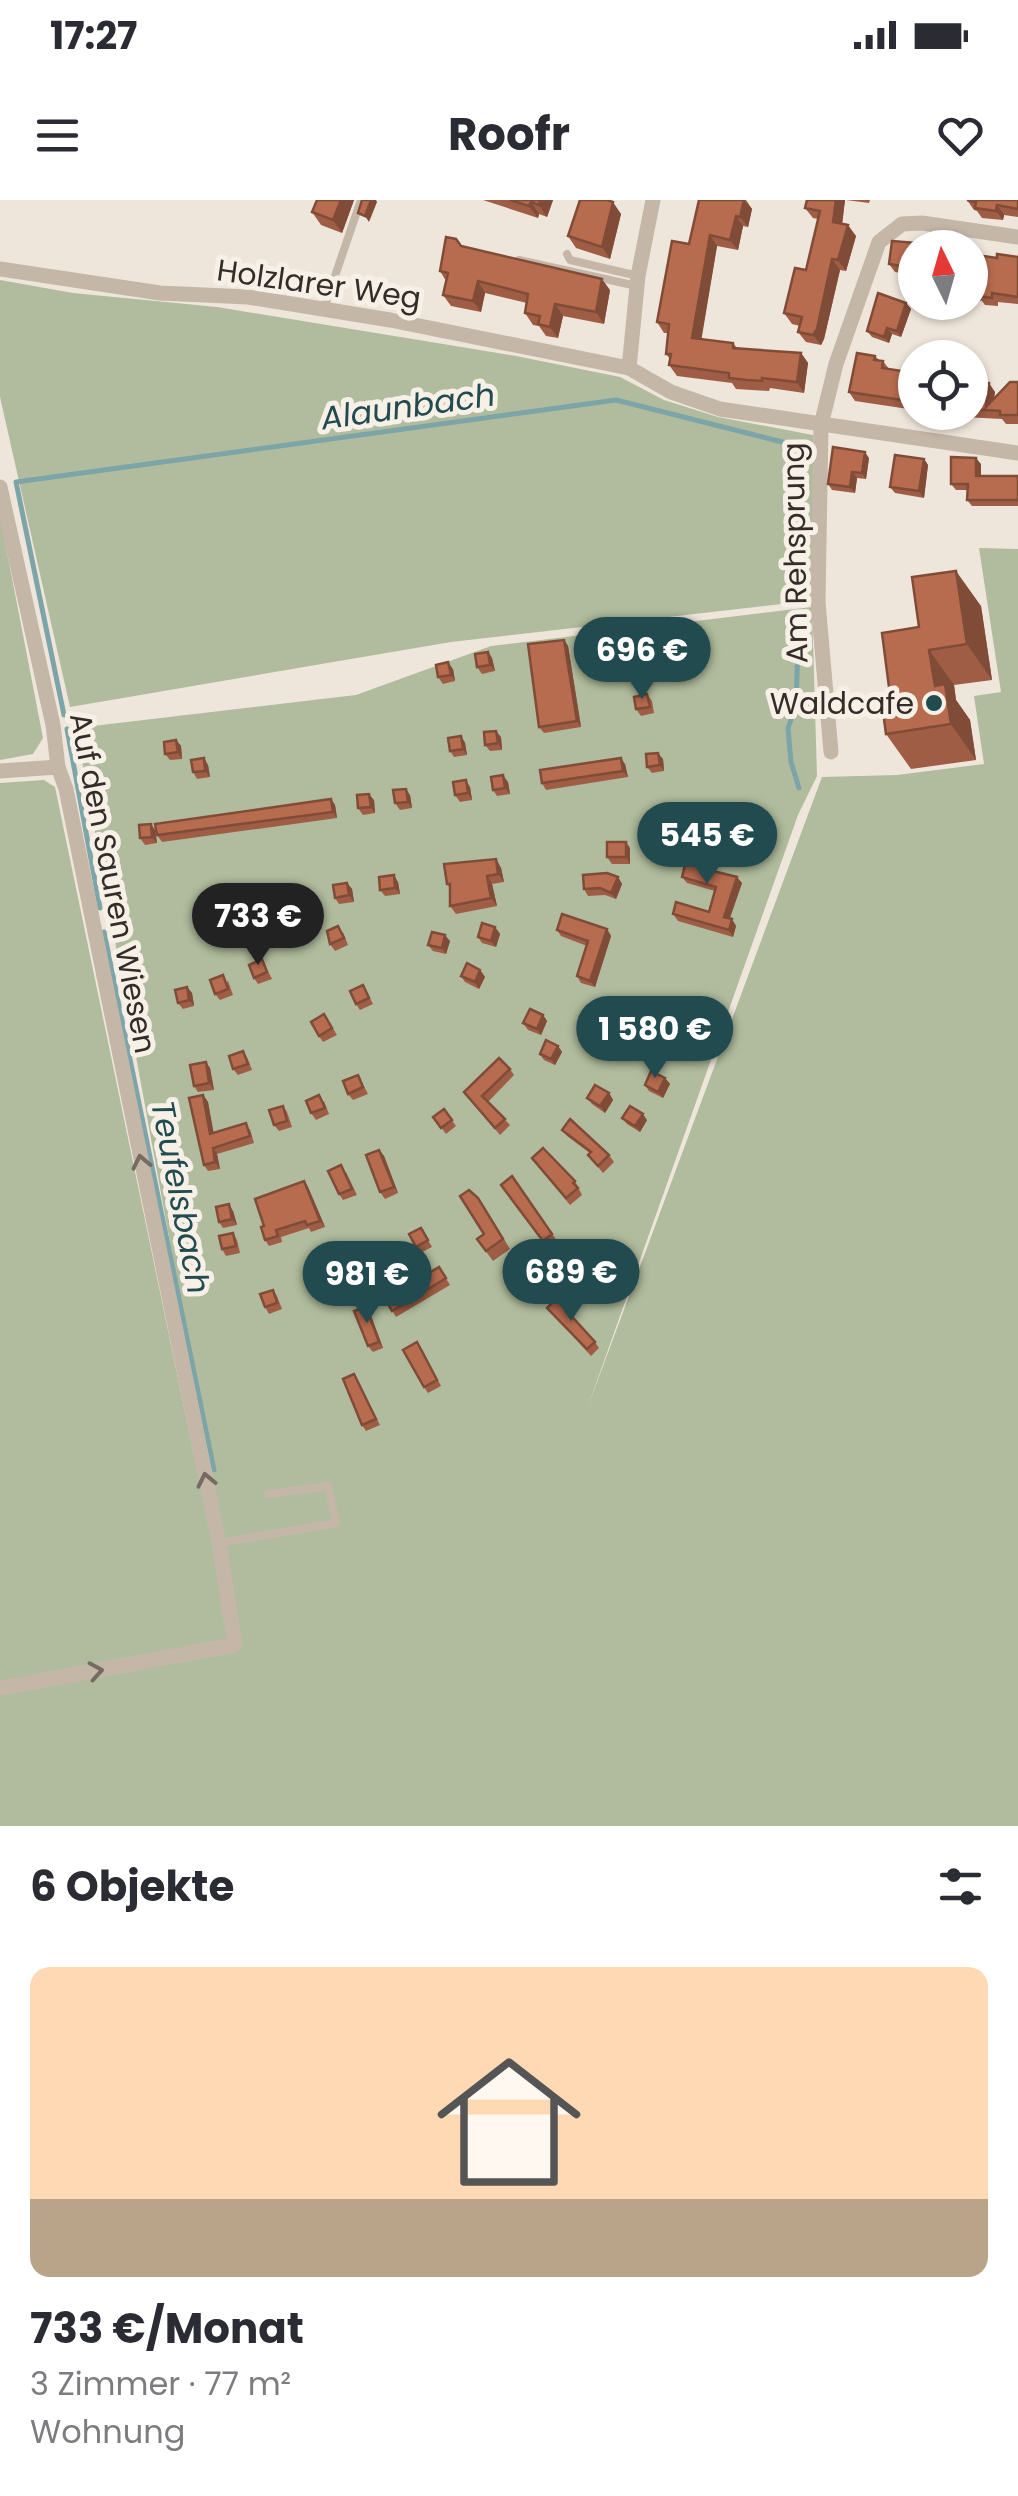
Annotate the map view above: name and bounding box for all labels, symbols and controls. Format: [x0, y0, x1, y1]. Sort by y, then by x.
text: 17:27 [50, 9, 137, 62]
text: Roofr [448, 103, 570, 166]
icon: menu [30, 108, 85, 163]
icon: heart [933, 108, 988, 163]
north arrow [898, 230, 988, 320]
map controls [898, 230, 988, 430]
street label: Holzlarer Weg [214, 248, 424, 320]
button: locate [898, 340, 988, 430]
water label: Alaunbach [317, 372, 498, 441]
street label: Am Rehsprung [772, 442, 818, 664]
pin: 696 € [572, 617, 712, 702]
text: 696 € [596, 627, 688, 672]
place label: Waldcafe [770, 682, 914, 725]
marker: Waldcafe [923, 692, 945, 714]
street label: Auf den Sauren Wiesen [59, 709, 167, 1057]
pin: 545 € [637, 802, 777, 887]
text: 545 € [659, 812, 755, 857]
pin: 733 € [188, 883, 328, 968]
text: 733 € [214, 893, 302, 938]
pin: 1 580 € [563, 996, 747, 1081]
text: 1 580 € [598, 1006, 712, 1051]
water label: Teufelsbach [140, 1097, 222, 1297]
one-way arrow [132, 1154, 153, 1171]
pin: 689 € [501, 1239, 641, 1324]
pin: 981 € [297, 1241, 437, 1326]
text: 689 € [524, 1249, 618, 1294]
text: 981 € [325, 1251, 409, 1296]
one-way arrow [197, 1472, 218, 1489]
one-way arrow [88, 1661, 104, 1682]
text: 6 Objekte [30, 1857, 234, 1916]
icon: filters [933, 1859, 988, 1914]
icon: home [419, 2032, 599, 2212]
text: 733 €/Monat [30, 2299, 304, 2358]
text: 3 Zimmer · 77 m² [30, 2361, 291, 2406]
text: Wohnung [30, 2409, 185, 2454]

